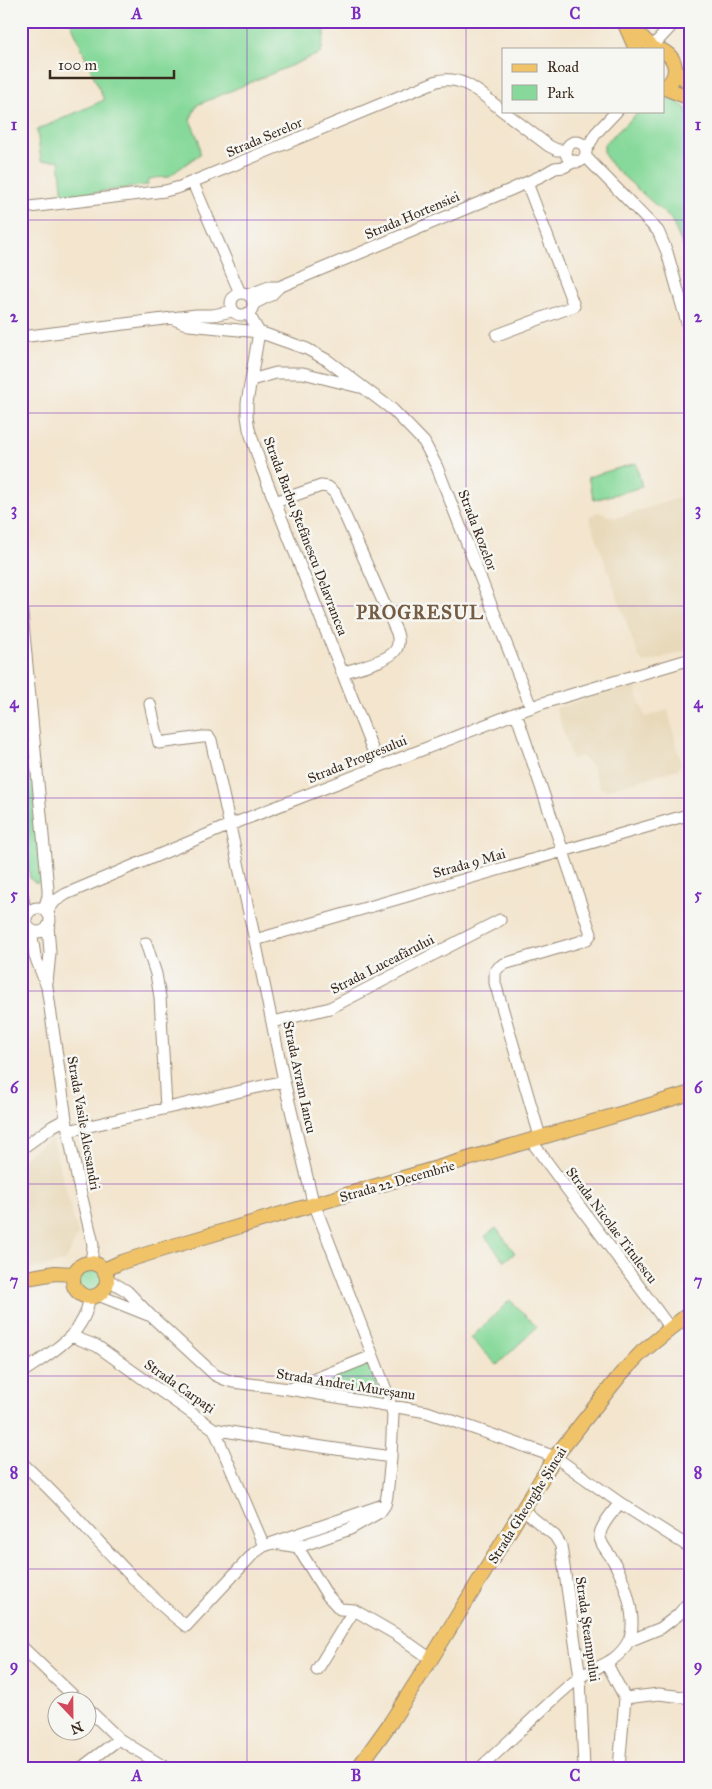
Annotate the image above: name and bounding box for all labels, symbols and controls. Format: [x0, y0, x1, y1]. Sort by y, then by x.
text: A [131, 4, 143, 23]
text: B [351, 4, 361, 23]
text: C [570, 4, 581, 23]
scale bar [50, 48, 174, 80]
legend [502, 48, 664, 112]
text: 100 m [58, 56, 98, 74]
text: Road [547, 58, 579, 76]
text: Park [547, 84, 574, 102]
street label: Strada Serelor [224, 114, 306, 161]
text: 1 [11, 115, 18, 134]
text: 1 [695, 115, 702, 134]
street label: Strada Hortensiei [362, 188, 462, 243]
text: 2 [10, 307, 19, 326]
text: 2 [694, 307, 703, 326]
street label: Strada Barbu Ștefănescu Delavrancea [260, 434, 351, 638]
street label: Strada Rozelor [454, 487, 501, 574]
text: 3 [11, 500, 17, 520]
text: 3 [695, 500, 701, 520]
district label: PROGRESUL [356, 601, 484, 624]
text: 4 [10, 693, 20, 713]
text: 4 [694, 693, 704, 713]
street label: Strada Progresului [305, 732, 409, 787]
street label: Strada 9 Mai [431, 845, 508, 882]
text: 5 [10, 885, 18, 904]
text: 5 [694, 885, 702, 904]
street label: Strada Luceafărului [328, 931, 437, 998]
street label: Strada Avram Iancu [279, 1019, 320, 1135]
street label: Strada Vasile Alecsandri [63, 1055, 104, 1192]
text: 6 [10, 1078, 19, 1097]
text: 6 [694, 1078, 703, 1097]
street label: Strada 22 Decembrie [338, 1157, 457, 1206]
street label: Strada Nicolae Titulescu [562, 1164, 661, 1287]
text: 7 [10, 1271, 19, 1290]
text: 7 [694, 1271, 703, 1290]
street label: Strada Carpați [141, 1356, 219, 1417]
street label: Strada Andrei Mureșanu [275, 1365, 417, 1404]
street label: Strada Gheorghe Șincai [485, 1444, 570, 1567]
text: 8 [10, 1463, 18, 1482]
text: 8 [694, 1463, 702, 1482]
street label: Strada Șteampului [572, 1575, 603, 1683]
text: 9 [10, 1656, 18, 1676]
text: 9 [694, 1656, 702, 1676]
north arrow [48, 1692, 98, 1742]
text: N [68, 1717, 85, 1738]
text: A [131, 1766, 143, 1785]
text: B [351, 1766, 361, 1785]
text: C [570, 1766, 581, 1785]

